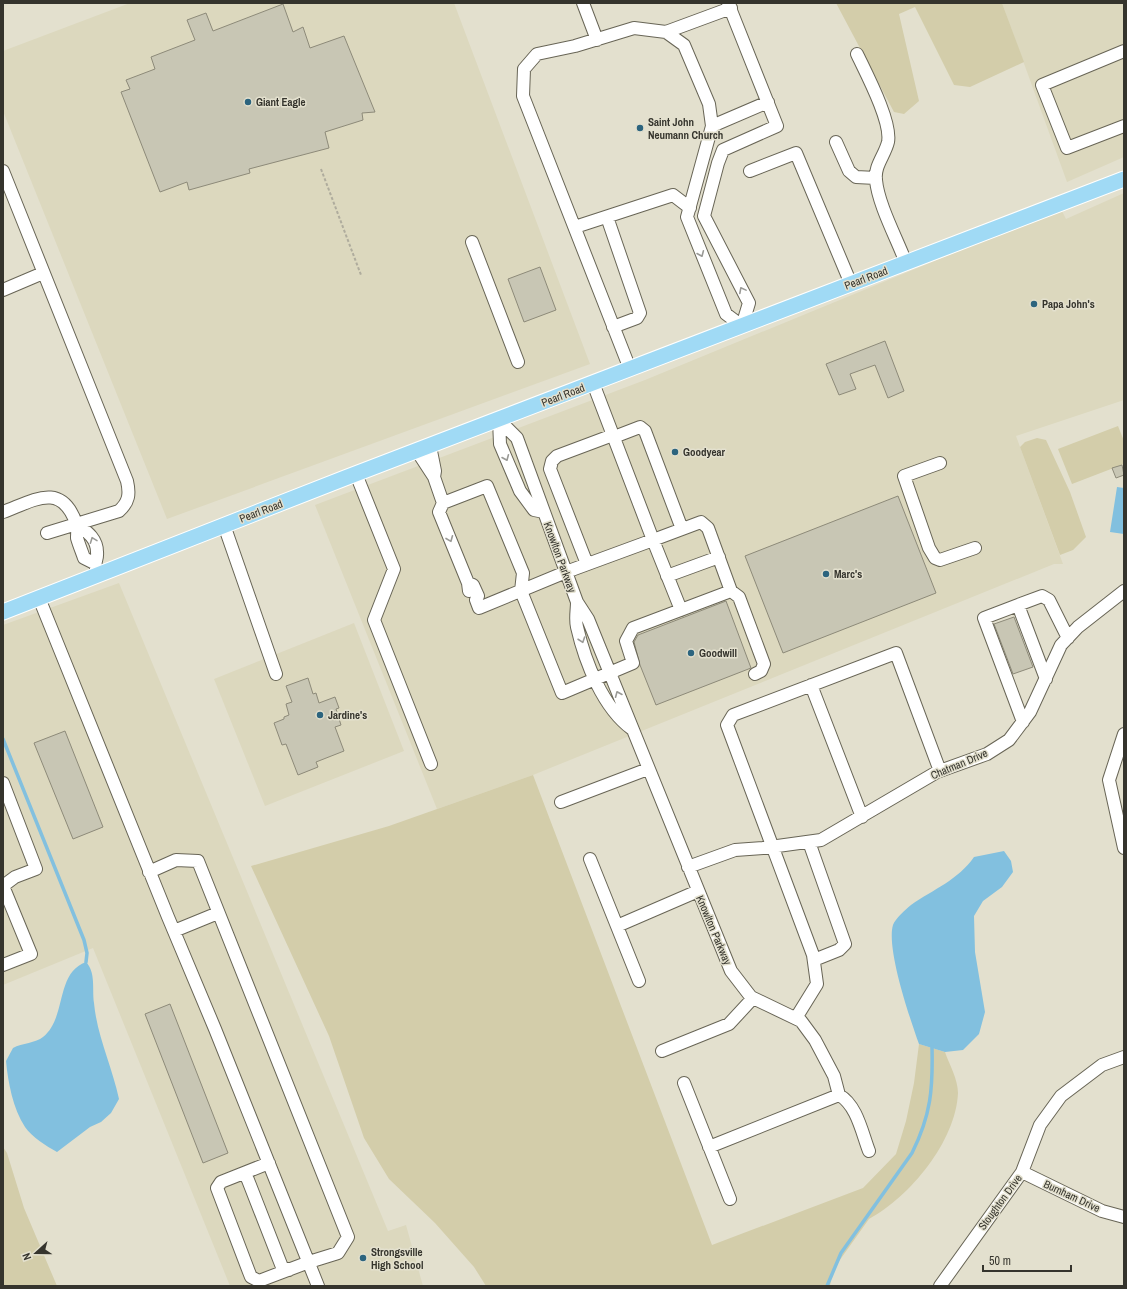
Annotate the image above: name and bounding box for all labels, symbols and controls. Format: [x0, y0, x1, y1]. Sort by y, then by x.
place label: Giant Eagle [256, 95, 306, 109]
marker: Giant Eagle [243, 97, 253, 107]
place label: Saint John Neumann Church [648, 115, 723, 142]
marker: Saint John Neumann Church [635, 123, 645, 133]
one-way arrow [696, 249, 704, 257]
street label: Pearl Road [842, 263, 890, 293]
one-way arrow [739, 286, 747, 294]
place label: Papa John's [1042, 297, 1095, 311]
marker: Papa John's [1029, 299, 1039, 309]
street label: Pearl Road [539, 380, 587, 410]
place label: Goodyear [683, 445, 726, 459]
marker: Goodyear [670, 447, 680, 457]
one-way arrow [501, 453, 509, 461]
street label: Pearl Road [237, 496, 285, 526]
street label: Knowlton Parkway [541, 520, 579, 595]
one-way arrow [446, 536, 454, 543]
one-way arrow [90, 537, 98, 544]
place label: Marc's [834, 567, 862, 581]
marker: Marc's [821, 569, 831, 579]
one-way arrow [577, 637, 585, 644]
place label: Goodwill [699, 646, 737, 660]
marker: Goodwill [686, 648, 696, 658]
one-way arrow [615, 691, 623, 698]
place label: Jardine's [328, 708, 367, 722]
marker: Jardine's [315, 710, 325, 720]
street label: Chatman Drive [928, 746, 990, 782]
street label: Knowlton Parkway [693, 893, 735, 967]
street label: Stoughton Drive [975, 1172, 1025, 1232]
street label: Burnham Drive [1042, 1177, 1102, 1215]
north arrow [16, 1233, 56, 1273]
place label: Strongsville High School [371, 1245, 424, 1272]
scale bar [983, 1247, 1071, 1273]
text: N [19, 1251, 34, 1262]
marker: Strongsville High School [358, 1253, 368, 1263]
text: 50 m [989, 1253, 1011, 1269]

